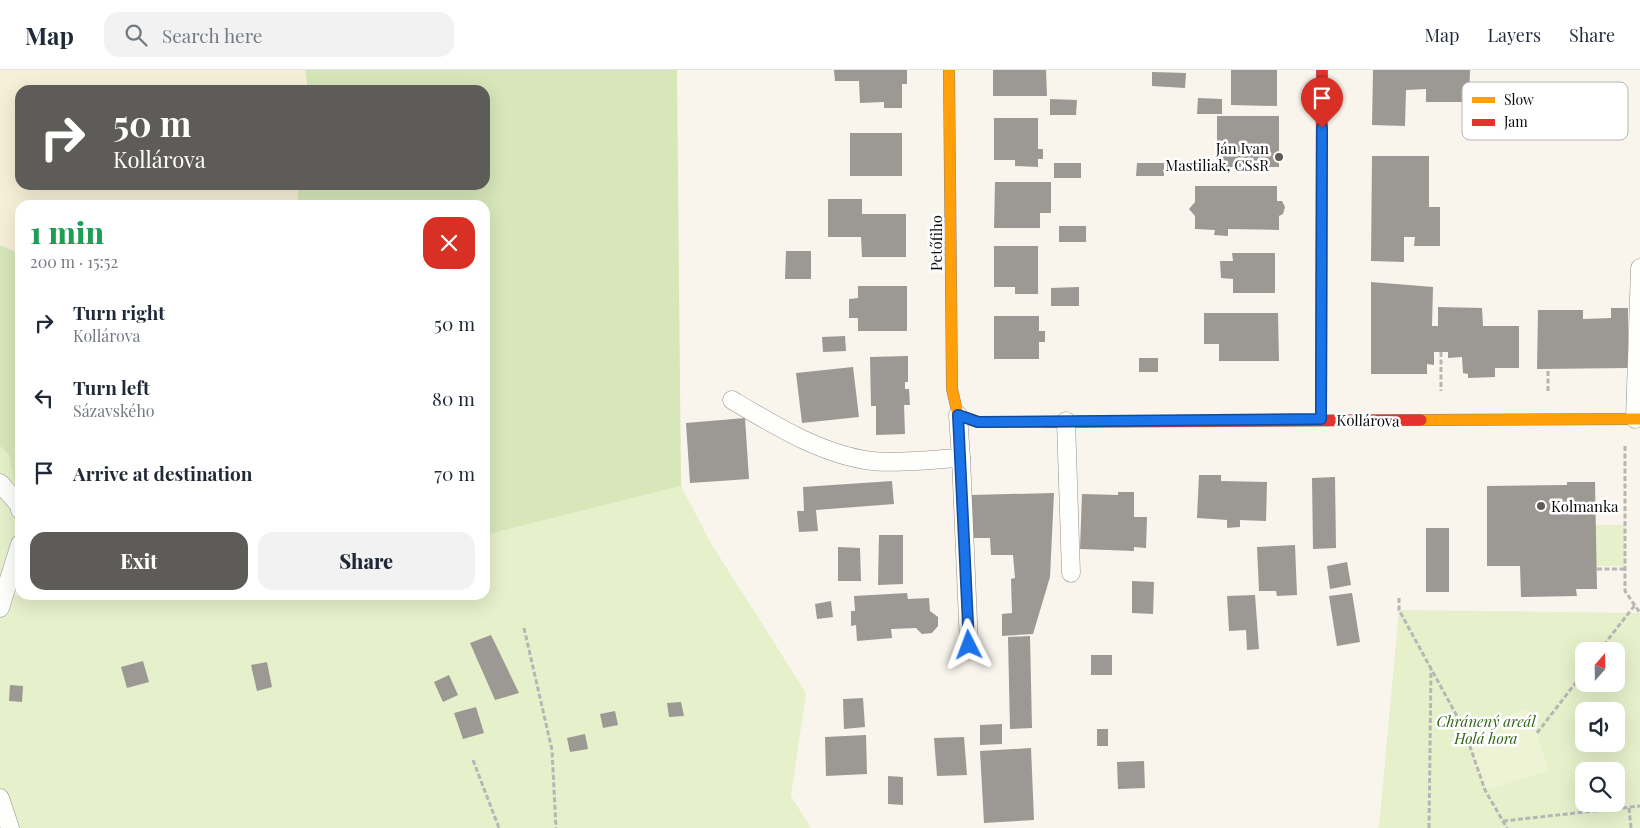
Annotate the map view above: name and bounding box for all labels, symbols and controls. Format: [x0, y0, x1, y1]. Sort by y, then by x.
search box [104, 12, 454, 57]
text: Map [25, 19, 74, 51]
icon: search [122, 21, 150, 49]
text: Search here [162, 22, 262, 48]
text: Map [1424, 23, 1459, 47]
text: Layers [1487, 23, 1541, 47]
text: Share [1569, 23, 1615, 47]
pin [1301, 77, 1343, 128]
legend [1462, 82, 1628, 140]
icon: arrive [1308, 84, 1336, 112]
text: Slow [1504, 90, 1534, 109]
text: 50 m [113, 99, 191, 146]
icon: right [30, 105, 95, 170]
text: Jam [1503, 112, 1528, 131]
place label: Ján Ivan Mastiliak, CSsR [1165, 138, 1269, 175]
text: Kollárova [113, 144, 206, 174]
marker: Ján Ivan Mastiliak, CSsR [1273, 151, 1285, 163]
text: 1 min [30, 212, 104, 252]
street label: Petőfiho [926, 215, 946, 271]
button: close [423, 217, 475, 269]
text: 200 m · 15:52 [30, 251, 118, 272]
text: Turn right [73, 299, 165, 325]
icon: right [30, 309, 58, 337]
text: 50 m [434, 310, 475, 336]
text: Kollárova [73, 325, 140, 346]
text: Turn left [73, 374, 150, 400]
icon: left [30, 384, 58, 412]
text: 80 m [432, 385, 475, 411]
text: Sázavského [73, 400, 155, 421]
street label: Kollárova [1336, 409, 1400, 431]
icon: arrive [30, 459, 58, 487]
text: Arrive at destination [73, 460, 253, 486]
text: 70 m [434, 460, 475, 486]
place label: Kolmanka [1551, 496, 1619, 516]
marker: Kolmanka [1535, 500, 1547, 512]
button: Exit [30, 532, 248, 590]
button: Share [258, 532, 475, 590]
position arrow [942, 618, 994, 670]
north arrow [1575, 642, 1625, 692]
map controls [1575, 642, 1625, 812]
button: sound [1575, 702, 1625, 752]
park label: Chránený areál Holá hora [1436, 711, 1536, 748]
button: search [1575, 762, 1625, 812]

